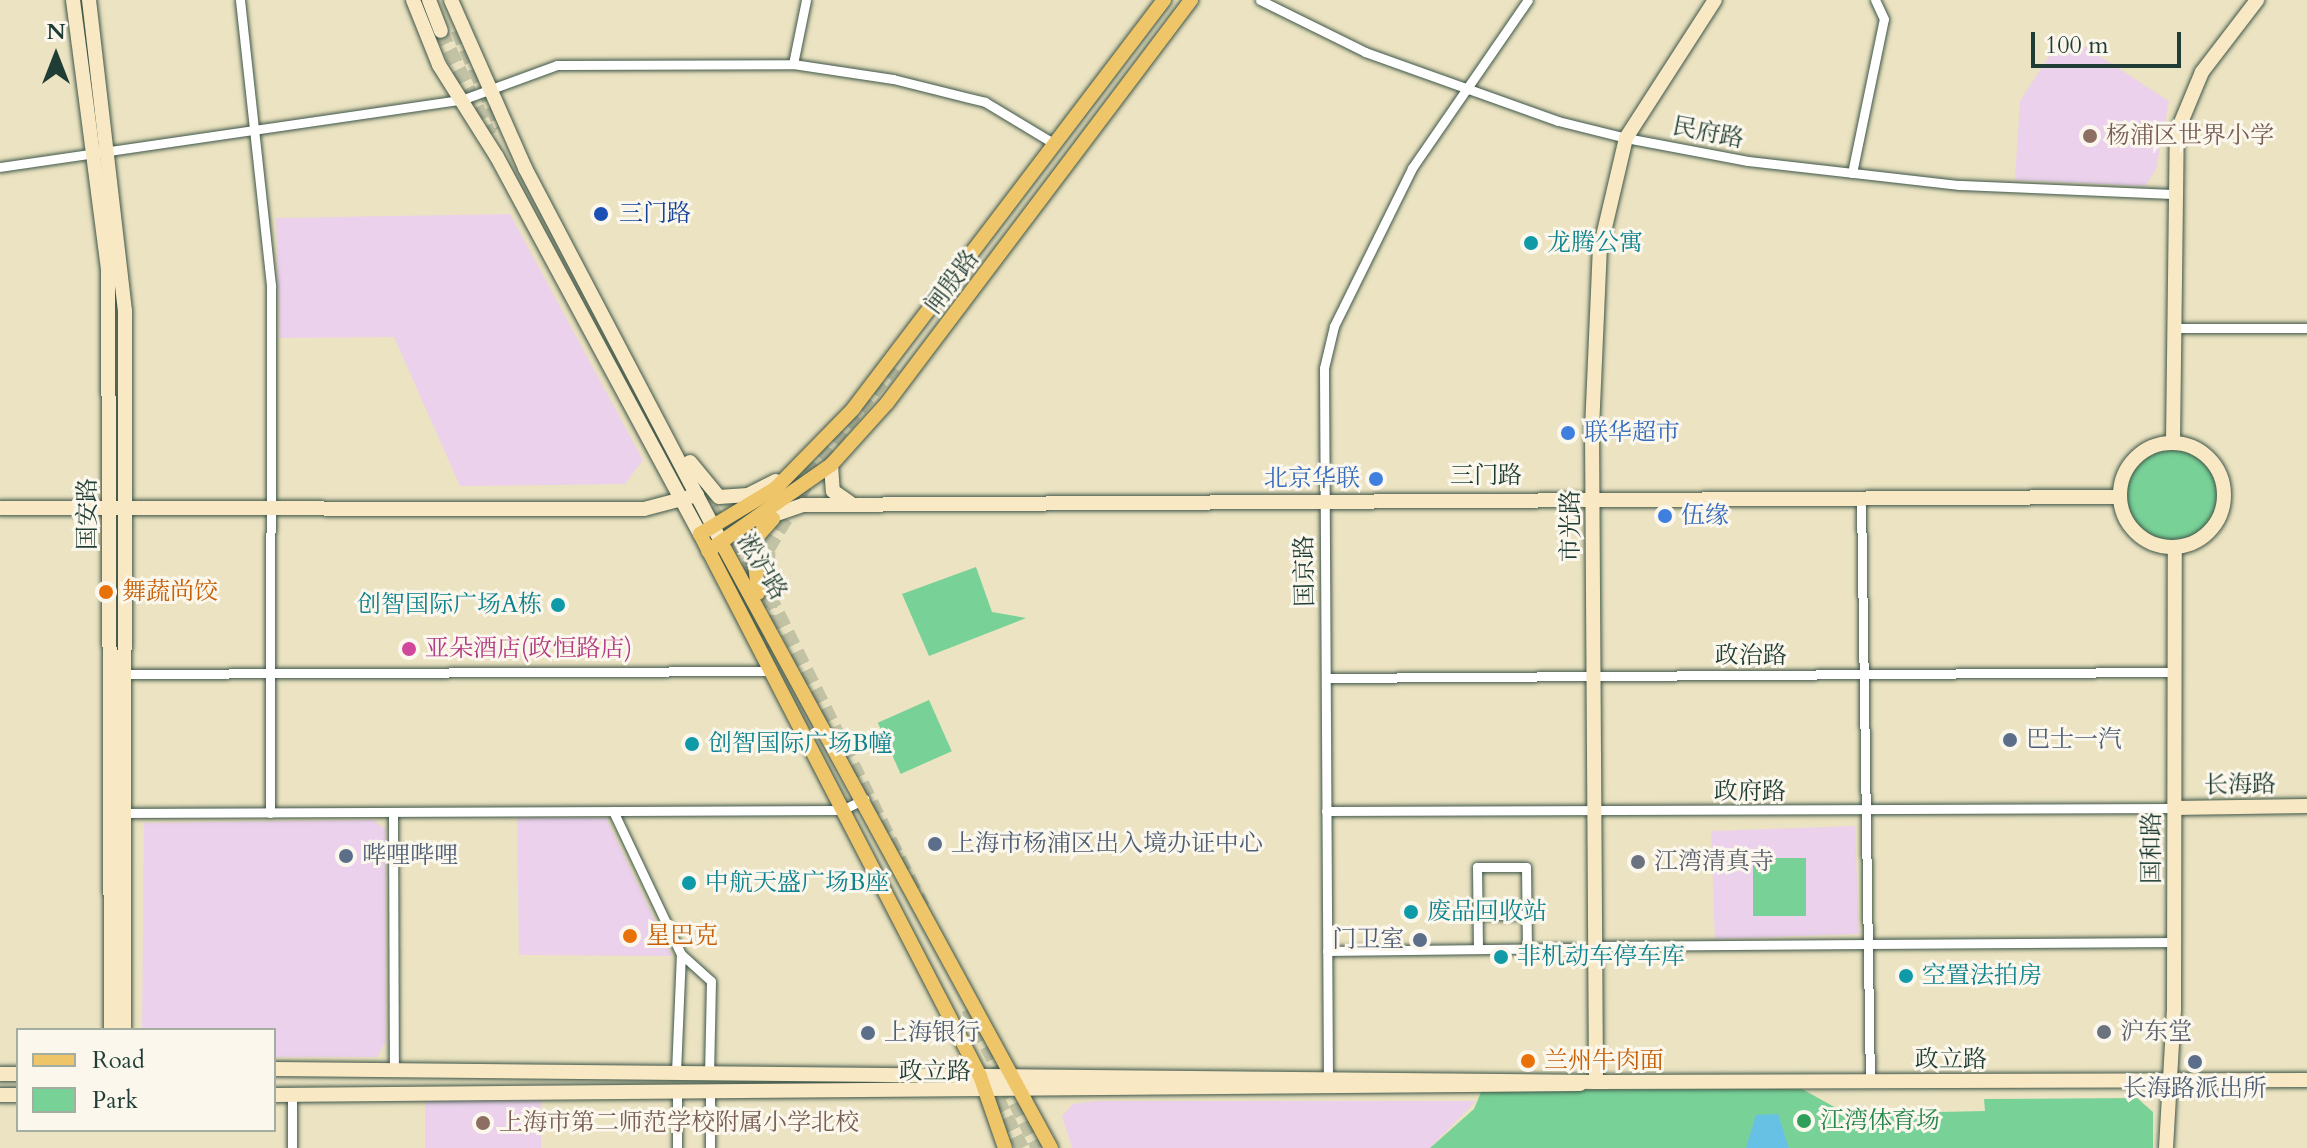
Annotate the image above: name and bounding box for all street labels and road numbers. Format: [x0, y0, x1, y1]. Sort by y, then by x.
street label: 民府路 [1670, 112, 1746, 154]
street label: 闸殷路 [919, 245, 985, 319]
street label: 三门路 [1450, 462, 1522, 490]
street label: 国安路 [74, 478, 102, 550]
street label: 市光路 [1557, 490, 1585, 562]
street label: 淞沪路 [731, 529, 793, 605]
street label: 国京路 [1290, 535, 1320, 607]
street label: 政治路 [1715, 642, 1787, 670]
street label: 长海路 [2204, 770, 2276, 800]
street label: 政府路 [1714, 778, 1786, 806]
street label: 国和路 [2138, 812, 2166, 884]
street label: 政立路 [1915, 1046, 1987, 1074]
street label: 政立路 [899, 1058, 971, 1086]

